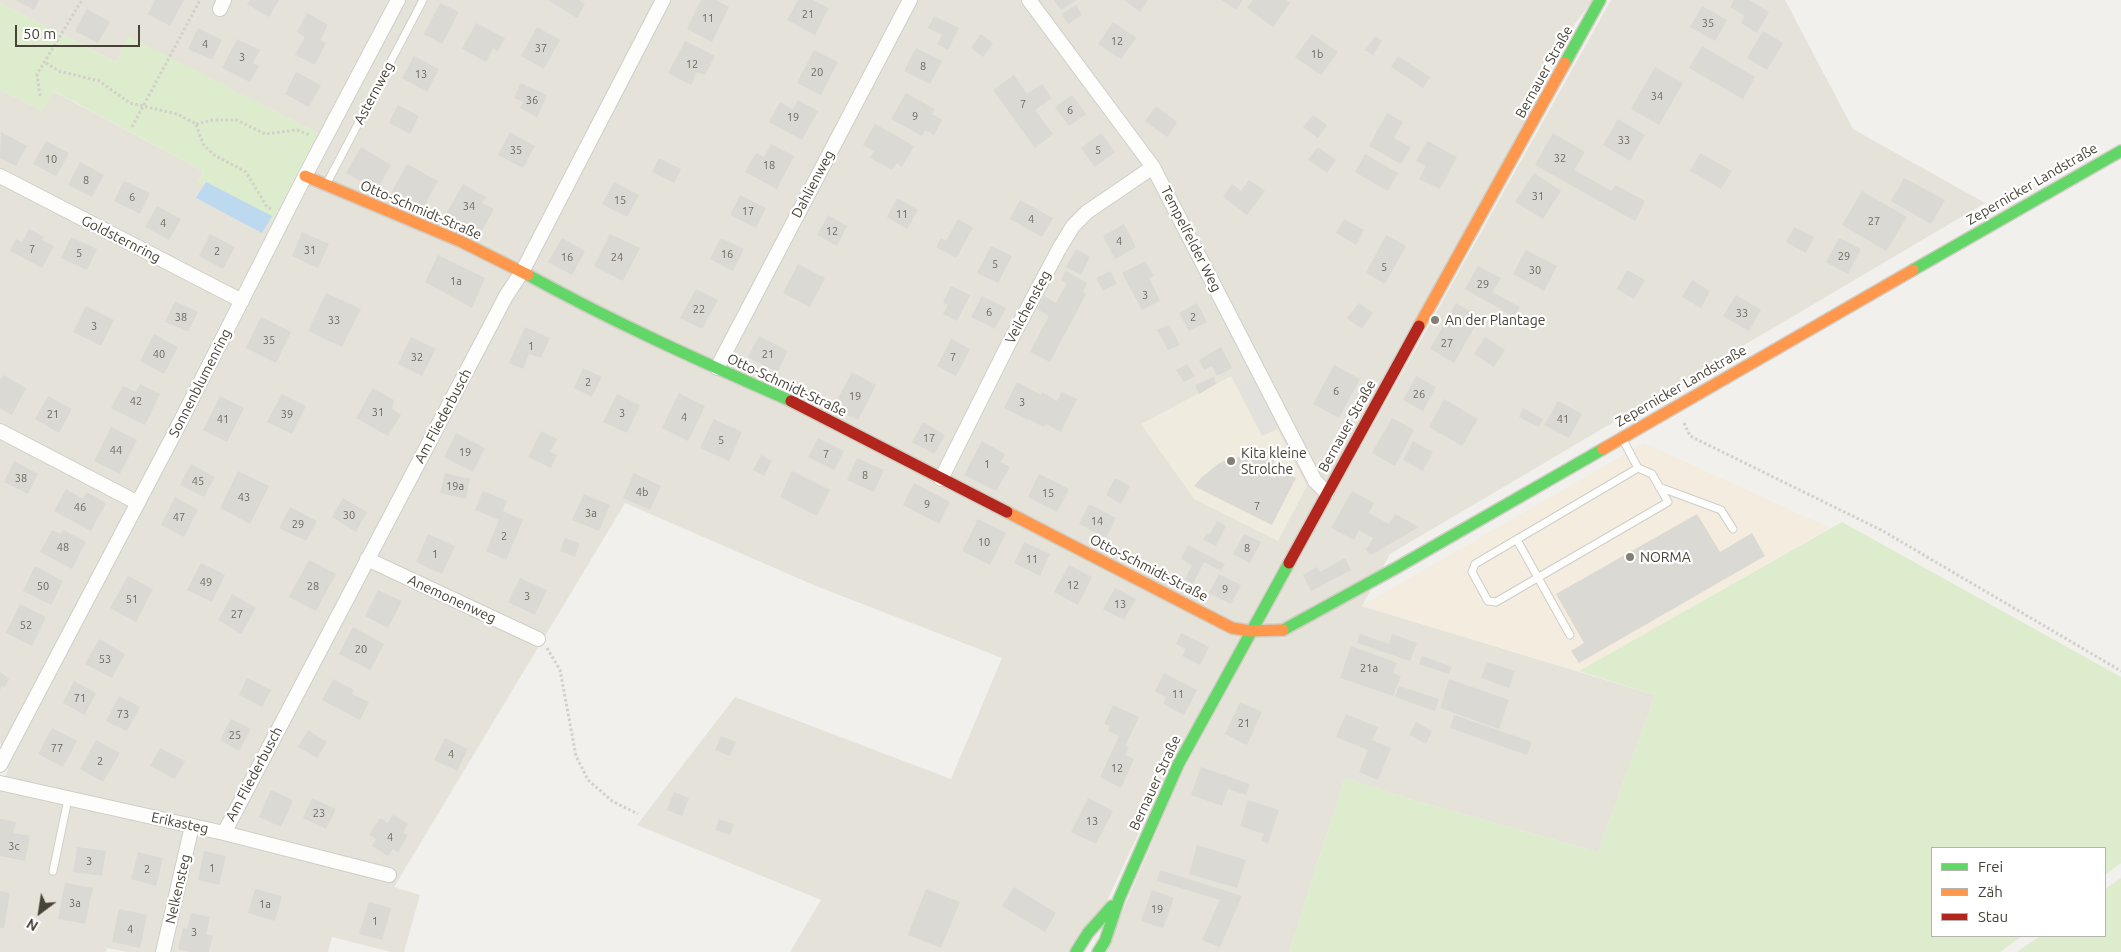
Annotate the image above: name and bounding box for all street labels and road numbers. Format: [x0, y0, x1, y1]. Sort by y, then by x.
street label: Bernauer Straße [1512, 23, 1576, 121]
street label: Asternweg [351, 59, 397, 127]
street label: Zepernicker Landstraße [1963, 140, 2101, 228]
street label: Dahlienweg [788, 147, 838, 221]
street label: Otto-Schmidt-Straße [358, 177, 484, 243]
street label: Tempelfelder Weg [1157, 183, 1225, 295]
street label: Goldsternring [79, 212, 163, 266]
street label: Veilchensteg [1002, 267, 1054, 347]
street label: Sonnenblumenring [165, 326, 235, 440]
street label: Zepernicker Landstraße [1612, 342, 1750, 430]
street label: Otto-Schmidt-Straße [724, 350, 850, 420]
street label: Am Fliederbusch [411, 366, 475, 466]
street label: Bernauer Straße [1315, 377, 1379, 475]
street label: Otto-Schmidt-Straße [1087, 531, 1211, 605]
street label: Anemonenweg [405, 571, 499, 627]
street label: Am Fliederbusch [222, 724, 286, 824]
street label: Bernauer Straße [1126, 733, 1184, 833]
street label: Erikasteg [150, 809, 210, 837]
street label: Nelkensteg [162, 852, 194, 926]

